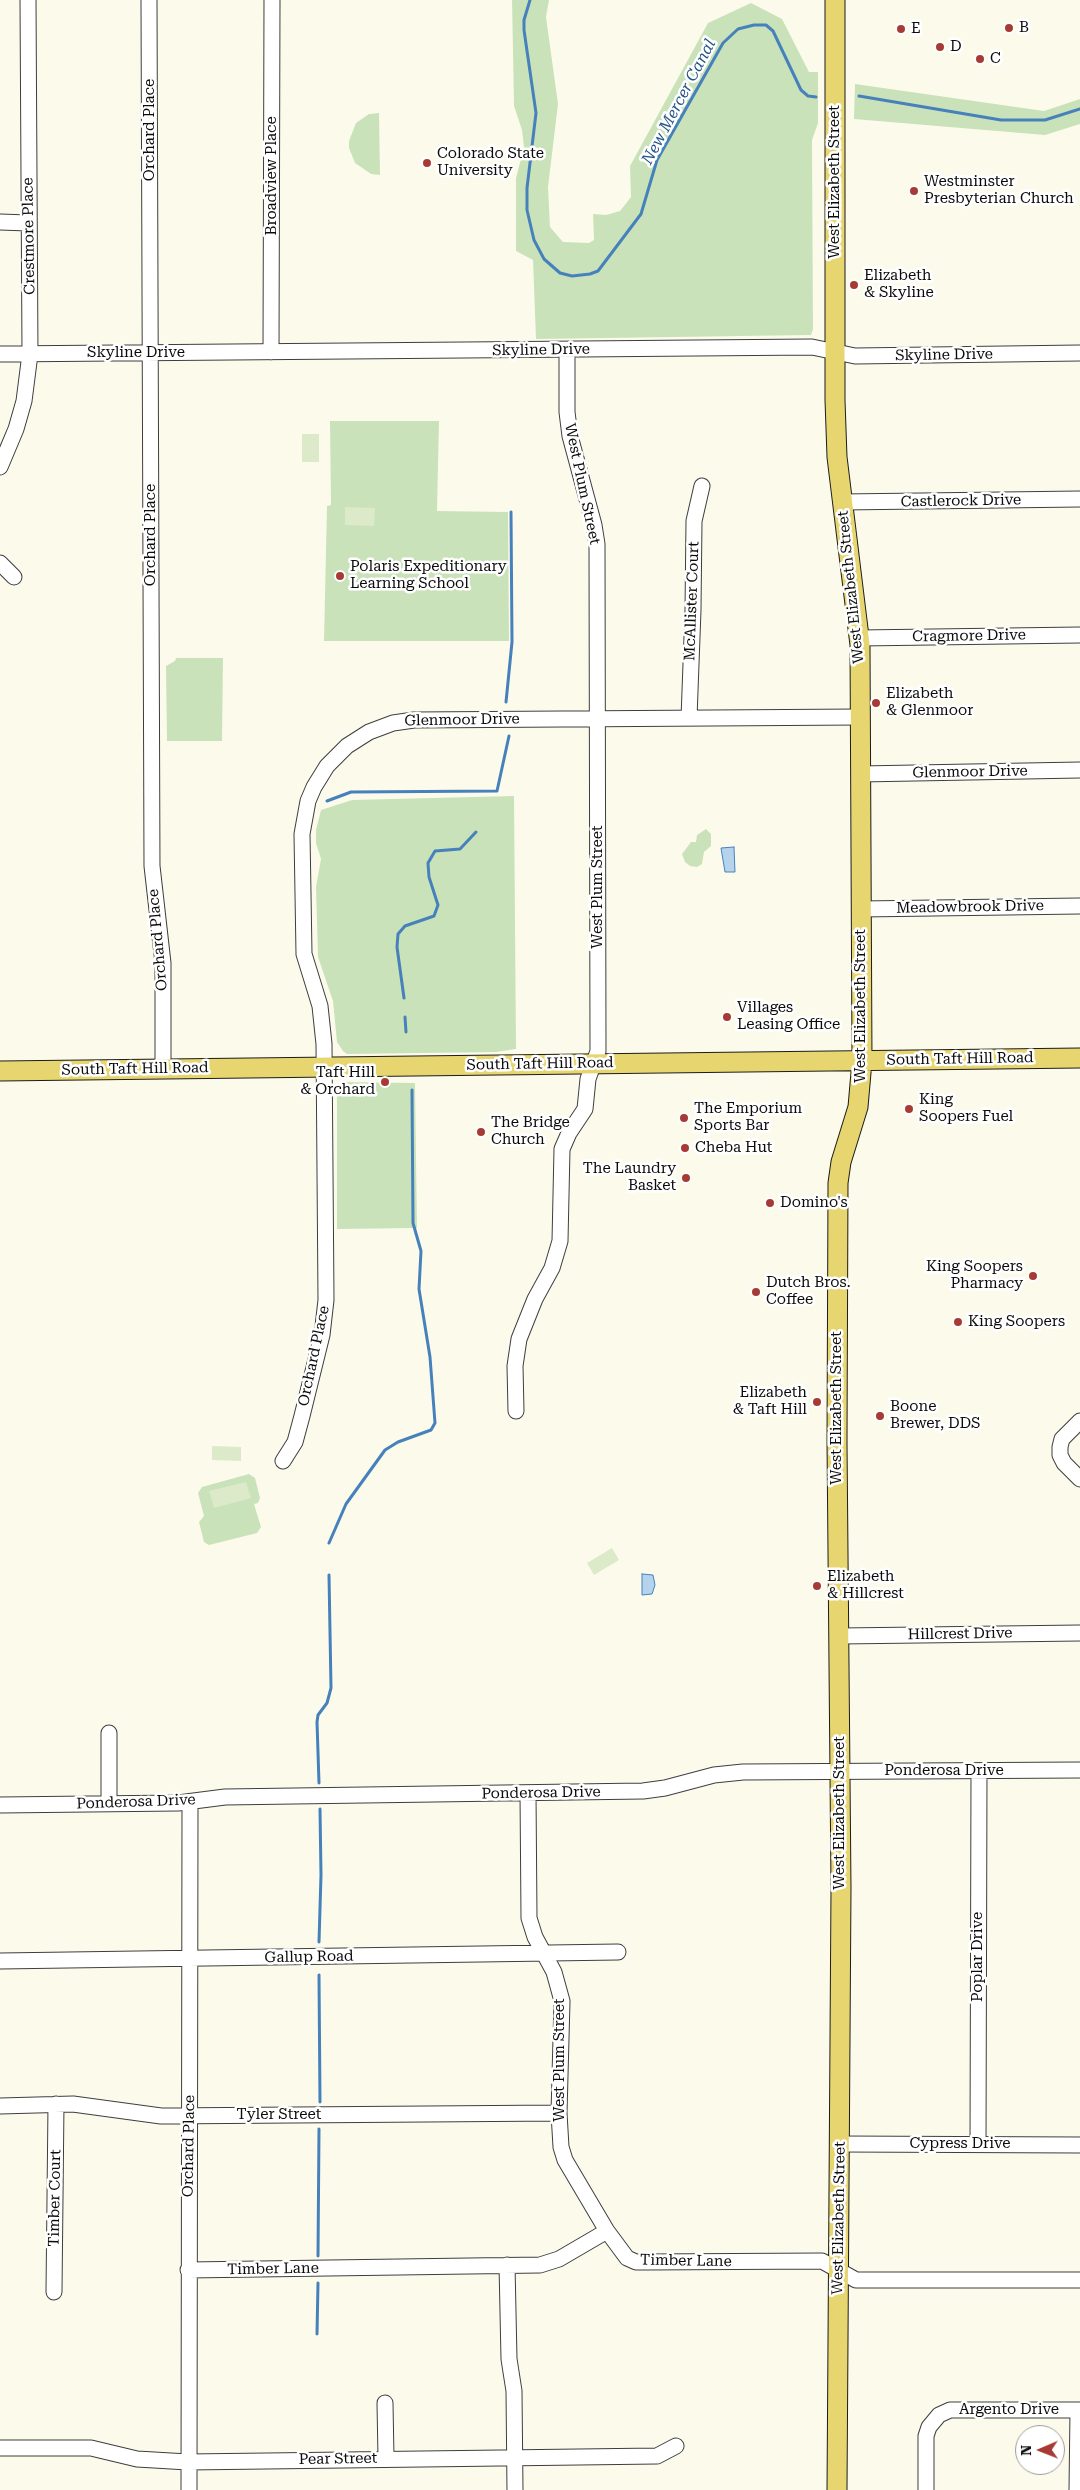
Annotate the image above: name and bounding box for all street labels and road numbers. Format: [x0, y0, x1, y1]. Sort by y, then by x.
street label: Orchard Place [141, 79, 159, 181]
street label: West Elizabeth Street [826, 105, 844, 259]
street label: Broadview Place [263, 116, 281, 236]
street label: Crestmore Place [19, 177, 39, 295]
street label: Skyline Drive [492, 340, 590, 360]
street label: Skyline Drive [87, 344, 185, 362]
street label: Skyline Drive [895, 345, 993, 365]
street label: West Plum Street [560, 422, 604, 546]
street label: Orchard Place [142, 484, 160, 586]
street label: Castlerock Drive [901, 491, 1021, 511]
street label: West Elizabeth Street [834, 510, 868, 664]
street label: McAllister Court [681, 541, 703, 661]
street label: Cragmore Drive [912, 626, 1026, 646]
street label: Glenmoor Drive [404, 710, 520, 730]
street label: Glenmoor Drive [912, 762, 1028, 782]
street label: West Plum Street [589, 825, 607, 949]
street label: Orchard Place [145, 888, 171, 992]
street label: Meadowbrook Drive [896, 897, 1044, 917]
street label: West Elizabeth Street [852, 929, 870, 1083]
street label: South Taft Hill Road [886, 1049, 1034, 1069]
street label: South Taft Hill Road [466, 1054, 614, 1074]
street label: South Taft Hill Road [61, 1059, 209, 1079]
street label: Orchard Place [295, 1304, 333, 1408]
street label: West Elizabeth Street [828, 1331, 846, 1485]
street label: Hillcrest Drive [907, 1624, 1013, 1644]
street label: West Elizabeth Street [831, 1736, 849, 1890]
street label: Ponderosa Drive [884, 1762, 1004, 1780]
street label: Ponderosa Drive [481, 1783, 601, 1803]
street label: Ponderosa Drive [76, 1791, 196, 1813]
street label: Poplar Drive [969, 1912, 987, 2002]
street label: Gallup Road [264, 1947, 354, 1967]
street label: West Plum Street [551, 1998, 569, 2122]
street label: Orchard Place [179, 2095, 199, 2197]
street label: Tyler Street [237, 2106, 321, 2124]
street label: Cypress Drive [909, 2135, 1011, 2153]
street label: West Elizabeth Street [829, 2141, 849, 2295]
street label: Timber Court [45, 2149, 65, 2247]
street label: Timber Lane [640, 2251, 732, 2271]
street label: Timber Lane [227, 2259, 319, 2279]
street label: Argento Drive [959, 2401, 1059, 2419]
street label: Pear Street [299, 2449, 377, 2469]

